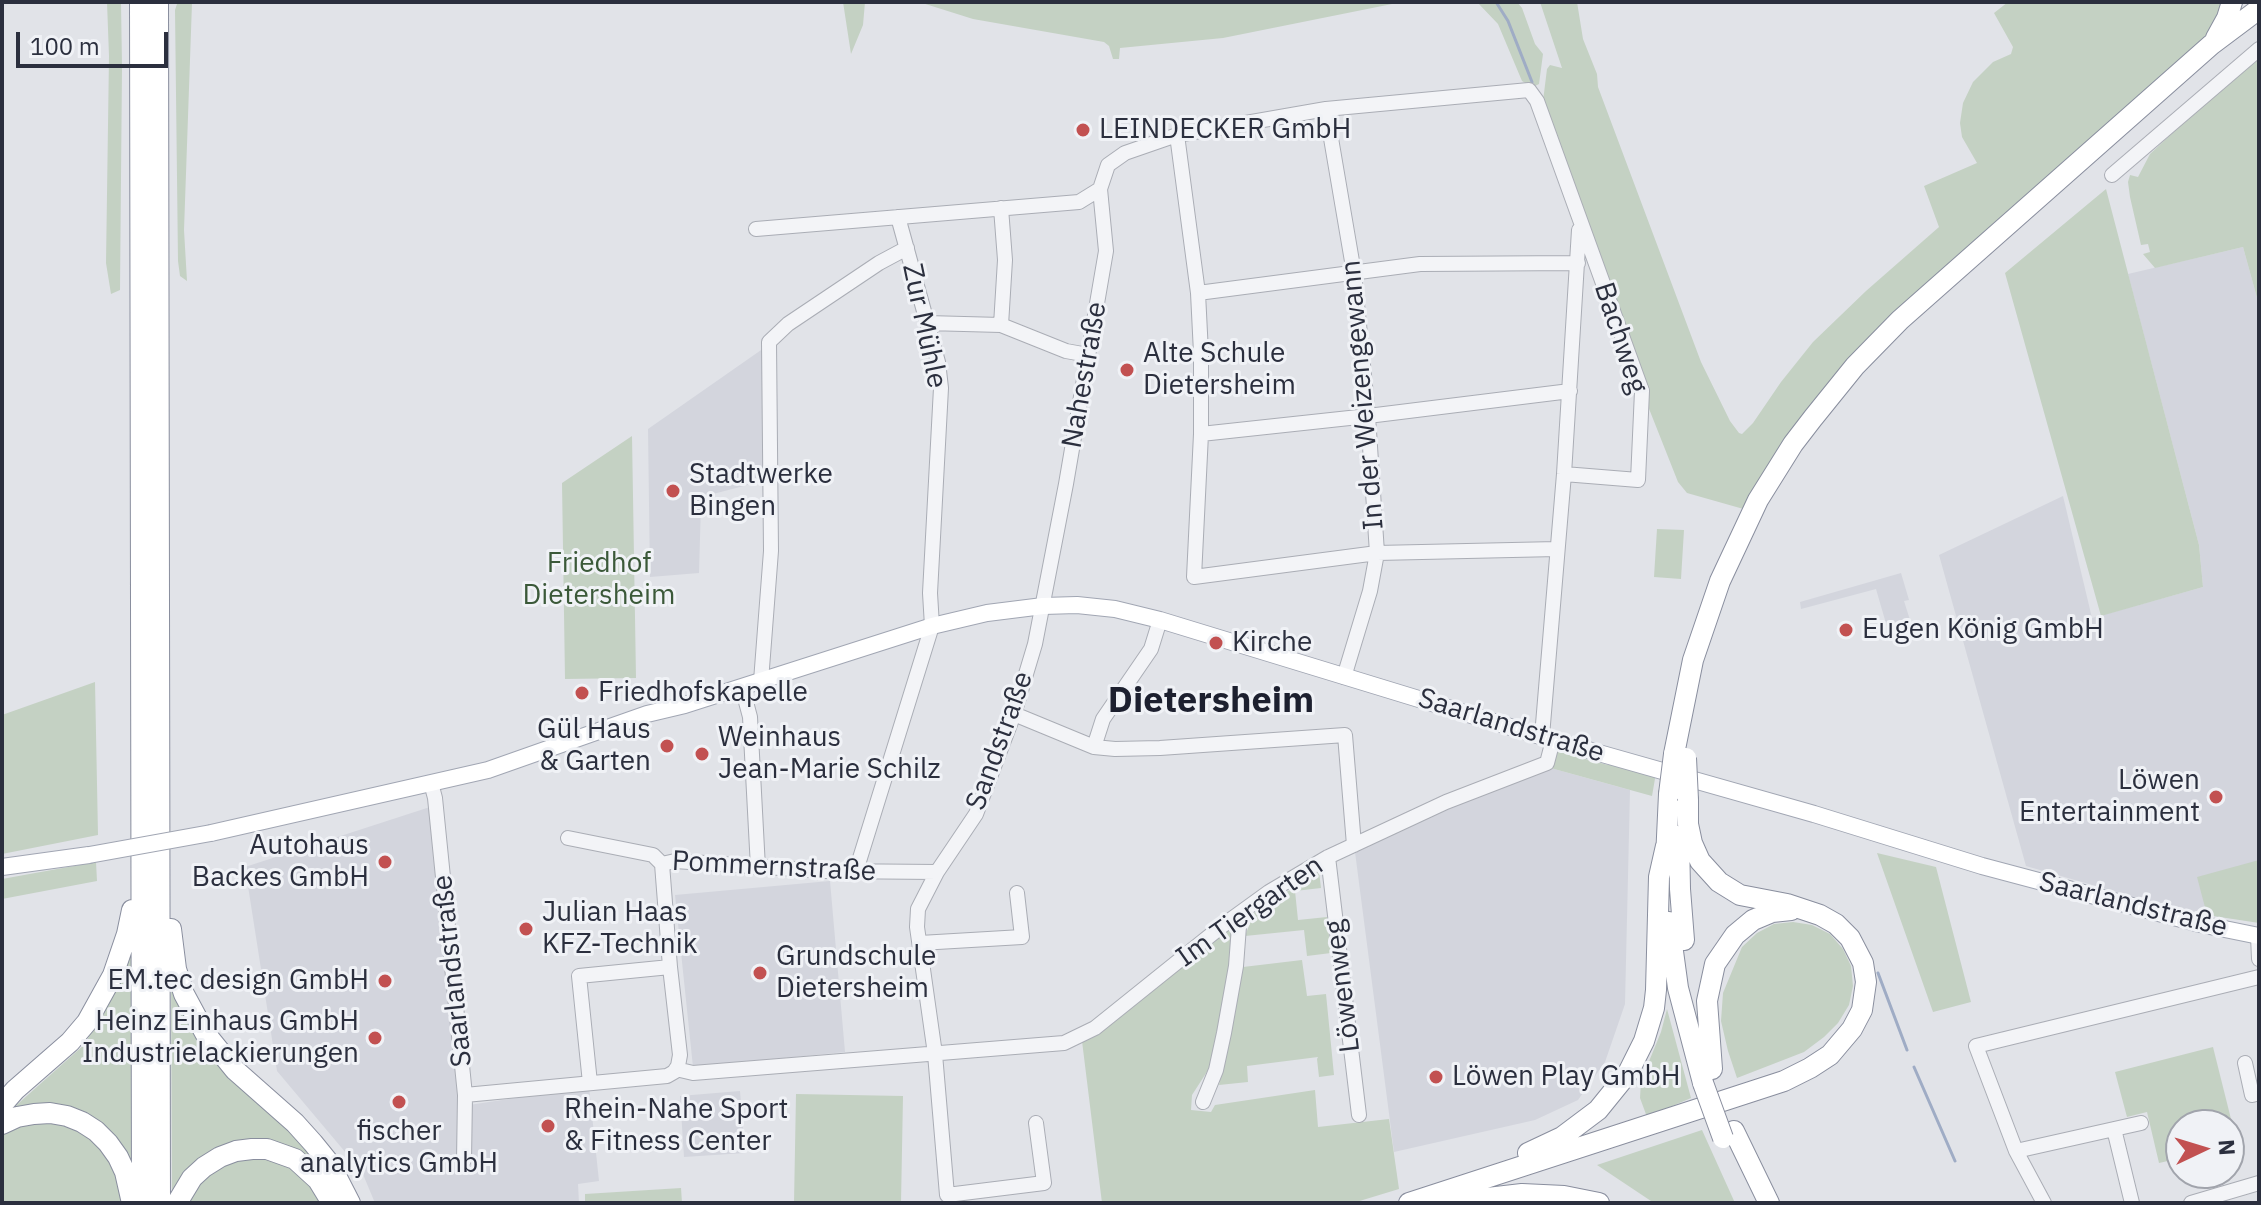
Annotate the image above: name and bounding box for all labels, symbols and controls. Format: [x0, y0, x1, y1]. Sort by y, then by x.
scale bar [20, 16, 172, 66]
text: 100 m [30, 30, 100, 62]
place label: LEINDECKER GmbH [1099, 113, 1351, 147]
marker: LEINDECKER GmbH [1074, 121, 1092, 139]
street label: In der Weizengewann [1334, 259, 1392, 531]
street label: Zur Mühle [894, 261, 954, 391]
street label: Bachweg [1586, 278, 1654, 398]
street label: Nahestraße [1056, 299, 1114, 451]
place label: Alte Schule Dietersheim [1143, 337, 1296, 403]
marker: Alte Schule Dietersheim [1118, 361, 1136, 379]
place label: Stadtwerke Bingen [689, 458, 833, 524]
marker: Stadtwerke Bingen [664, 482, 682, 500]
park label: Friedhof Dietersheim [523, 547, 675, 613]
place label: Eugen König GmbH [1862, 613, 2104, 647]
marker: Eugen König GmbH [1837, 621, 1855, 639]
place label: Kirche [1232, 626, 1312, 660]
marker: Kirche [1207, 634, 1225, 652]
street label: Sandstraße [959, 667, 1041, 815]
place label: Friedhofskapelle [598, 676, 808, 710]
district label: Dietersheim [1108, 680, 1314, 724]
street label: Saarlandstraße [1414, 682, 1608, 770]
marker: Friedhofskapelle [573, 684, 591, 702]
place label: Gül Haus & Garten [537, 713, 651, 779]
place label: Weinhaus Jean-Marie Schilz [718, 721, 940, 787]
marker: Gül Haus & Garten [658, 737, 676, 755]
marker: Weinhaus Jean-Marie Schilz [693, 745, 711, 763]
place label: Löwen Entertainment [2019, 764, 2200, 830]
marker: Löwen Entertainment [2207, 788, 2225, 806]
place label: Autohaus Backes GmbH [192, 829, 369, 895]
street label: Pommernstraße [671, 845, 877, 889]
street label: Im Tiergarten [1170, 849, 1330, 975]
marker: Autohaus Backes GmbH [376, 853, 394, 871]
street label: Saarlandstraße [2035, 865, 2231, 945]
street label: Saarlandstraße [426, 873, 480, 1069]
place label: Julian Haas KFZ-Technik [542, 896, 698, 962]
street label: Löwenweg [1318, 918, 1368, 1054]
marker: Julian Haas KFZ-Technik [517, 920, 535, 938]
place label: Grundschule Dietersheim [776, 940, 936, 1006]
place label: EM.tec design GmbH [107, 964, 369, 998]
marker: Grundschule Dietersheim [751, 964, 769, 982]
marker: EM.tec design GmbH [376, 972, 394, 990]
place label: Heinz Einhaus GmbH Industrielackierungen [82, 1005, 359, 1071]
marker: Heinz Einhaus GmbH Industrielackierungen [366, 1029, 384, 1047]
place label: Löwen Play GmbH [1452, 1060, 1680, 1094]
marker: Löwen Play GmbH [1427, 1068, 1445, 1086]
marker: fischer analytics GmbH [390, 1093, 408, 1111]
place label: Rhein-Nahe Sport & Fitness Center [564, 1093, 788, 1159]
north arrow [2165, 1109, 2245, 1189]
place label: fischer analytics GmbH [300, 1115, 498, 1181]
marker: Rhein-Nahe Sport & Fitness Center [539, 1117, 557, 1135]
text: N [2212, 1138, 2242, 1156]

